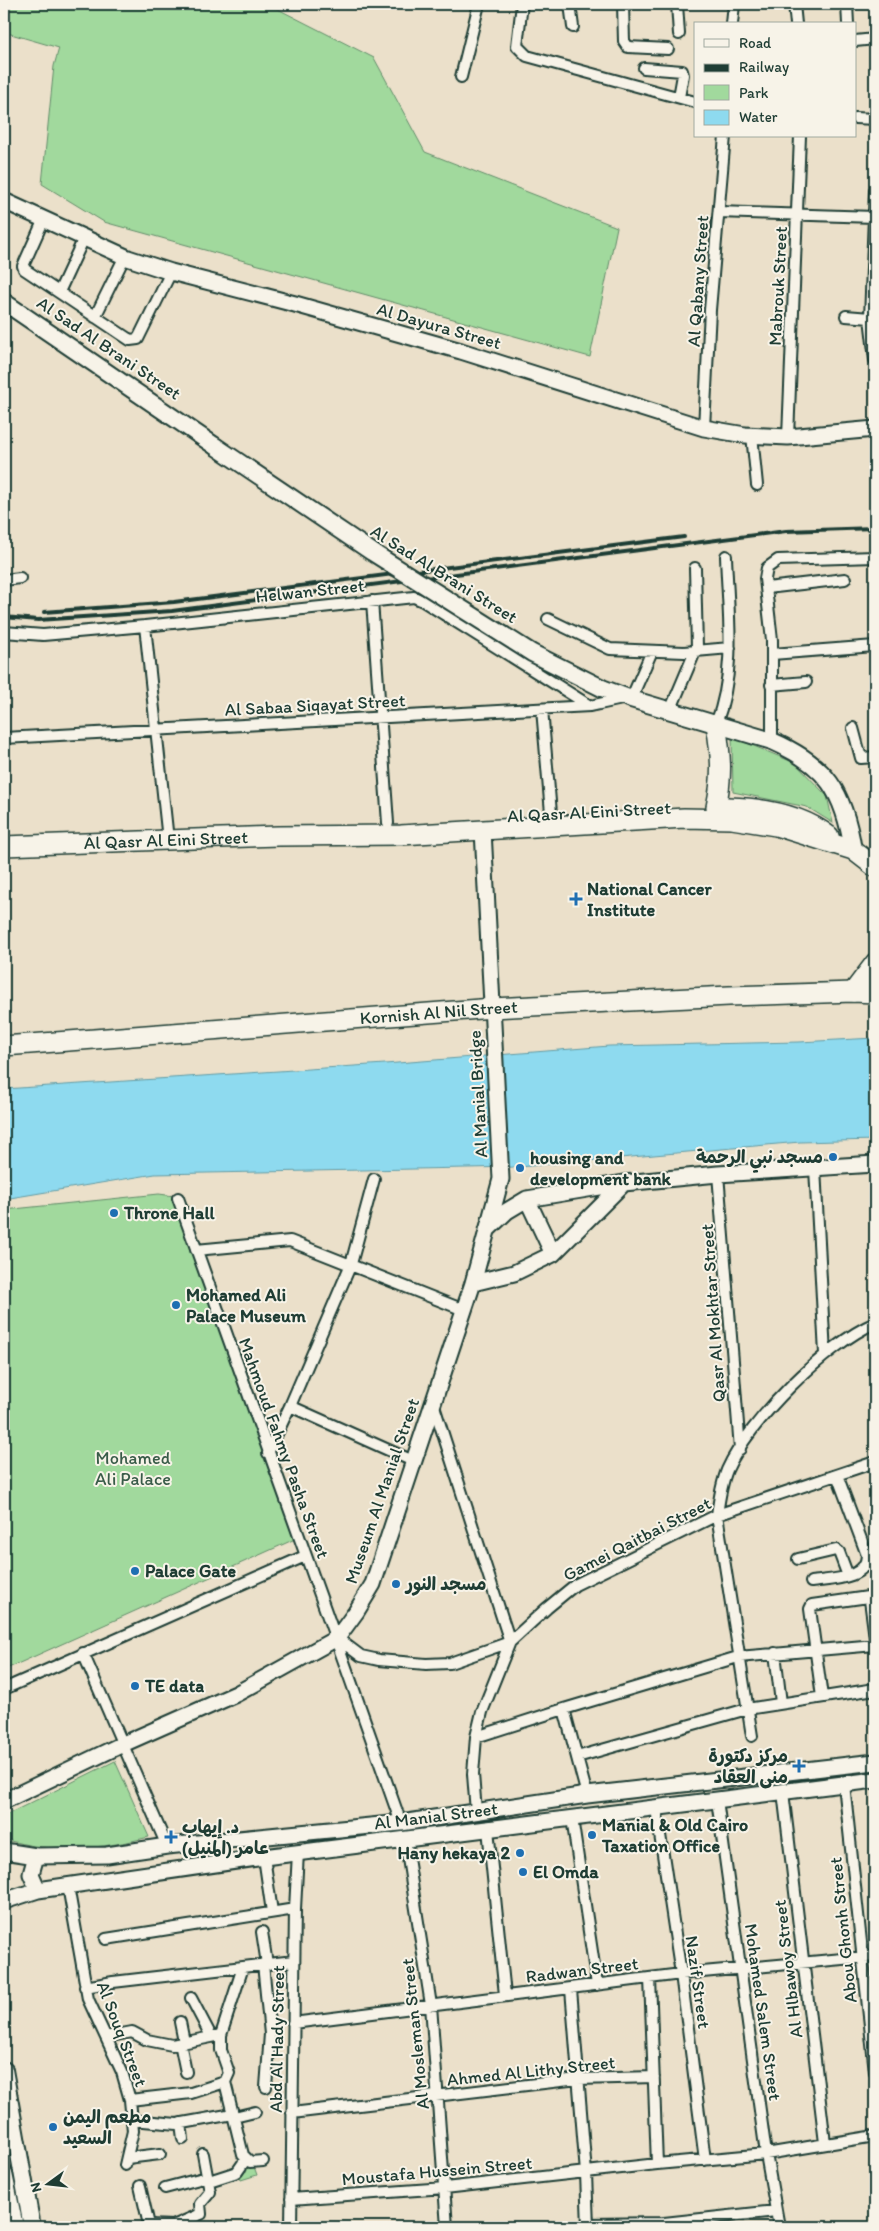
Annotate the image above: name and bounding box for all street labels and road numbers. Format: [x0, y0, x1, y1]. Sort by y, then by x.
street label: Al Qabany Street [682, 214, 714, 348]
street label: Mabrouk Street [764, 225, 792, 346]
street label: Al Sad Al Brani Street [33, 292, 185, 404]
street label: Al Dayura Street [374, 298, 504, 354]
street label: Al Sad Al Brani Street [367, 520, 522, 628]
street label: Helwan Street [255, 574, 366, 608]
street label: Al Sabaa Siqayat Street [224, 689, 406, 721]
street label: Al Qasr Al Eini Street [507, 797, 672, 827]
street label: Al Qasr Al Eini Street [83, 826, 249, 854]
street label: Kornish Al Nil Street [359, 996, 518, 1029]
street label: Al Manial Bridge [464, 1030, 492, 1158]
street label: Qasr Al Mokhtar Street [696, 1223, 730, 1403]
street label: Mahmoud Fahmy Pasha Street [234, 1335, 334, 1562]
street label: Museum Al Manial Street [340, 1395, 424, 1587]
street label: Gamei Qaitbai Street [559, 1492, 715, 1586]
street label: Al Manial Street [373, 1797, 499, 1835]
street label: Abou Ghonh Street [824, 1856, 862, 2004]
street label: Al Hlbawoy Street [769, 1898, 807, 2039]
street label: Mohamed Salem Street [740, 1922, 786, 2102]
street label: Nazif Street [681, 1934, 715, 2030]
street label: Radwan Street [524, 1952, 640, 1988]
street label: Al Mosleman Street [396, 1957, 434, 2111]
street label: Abd Al Hady Street [265, 1965, 289, 2113]
street label: Al Souq Street [92, 1978, 152, 2090]
street label: Ahmed Al Lithy Street [446, 2051, 617, 2091]
street label: Moustafa Hussein Street [341, 2152, 533, 2190]

